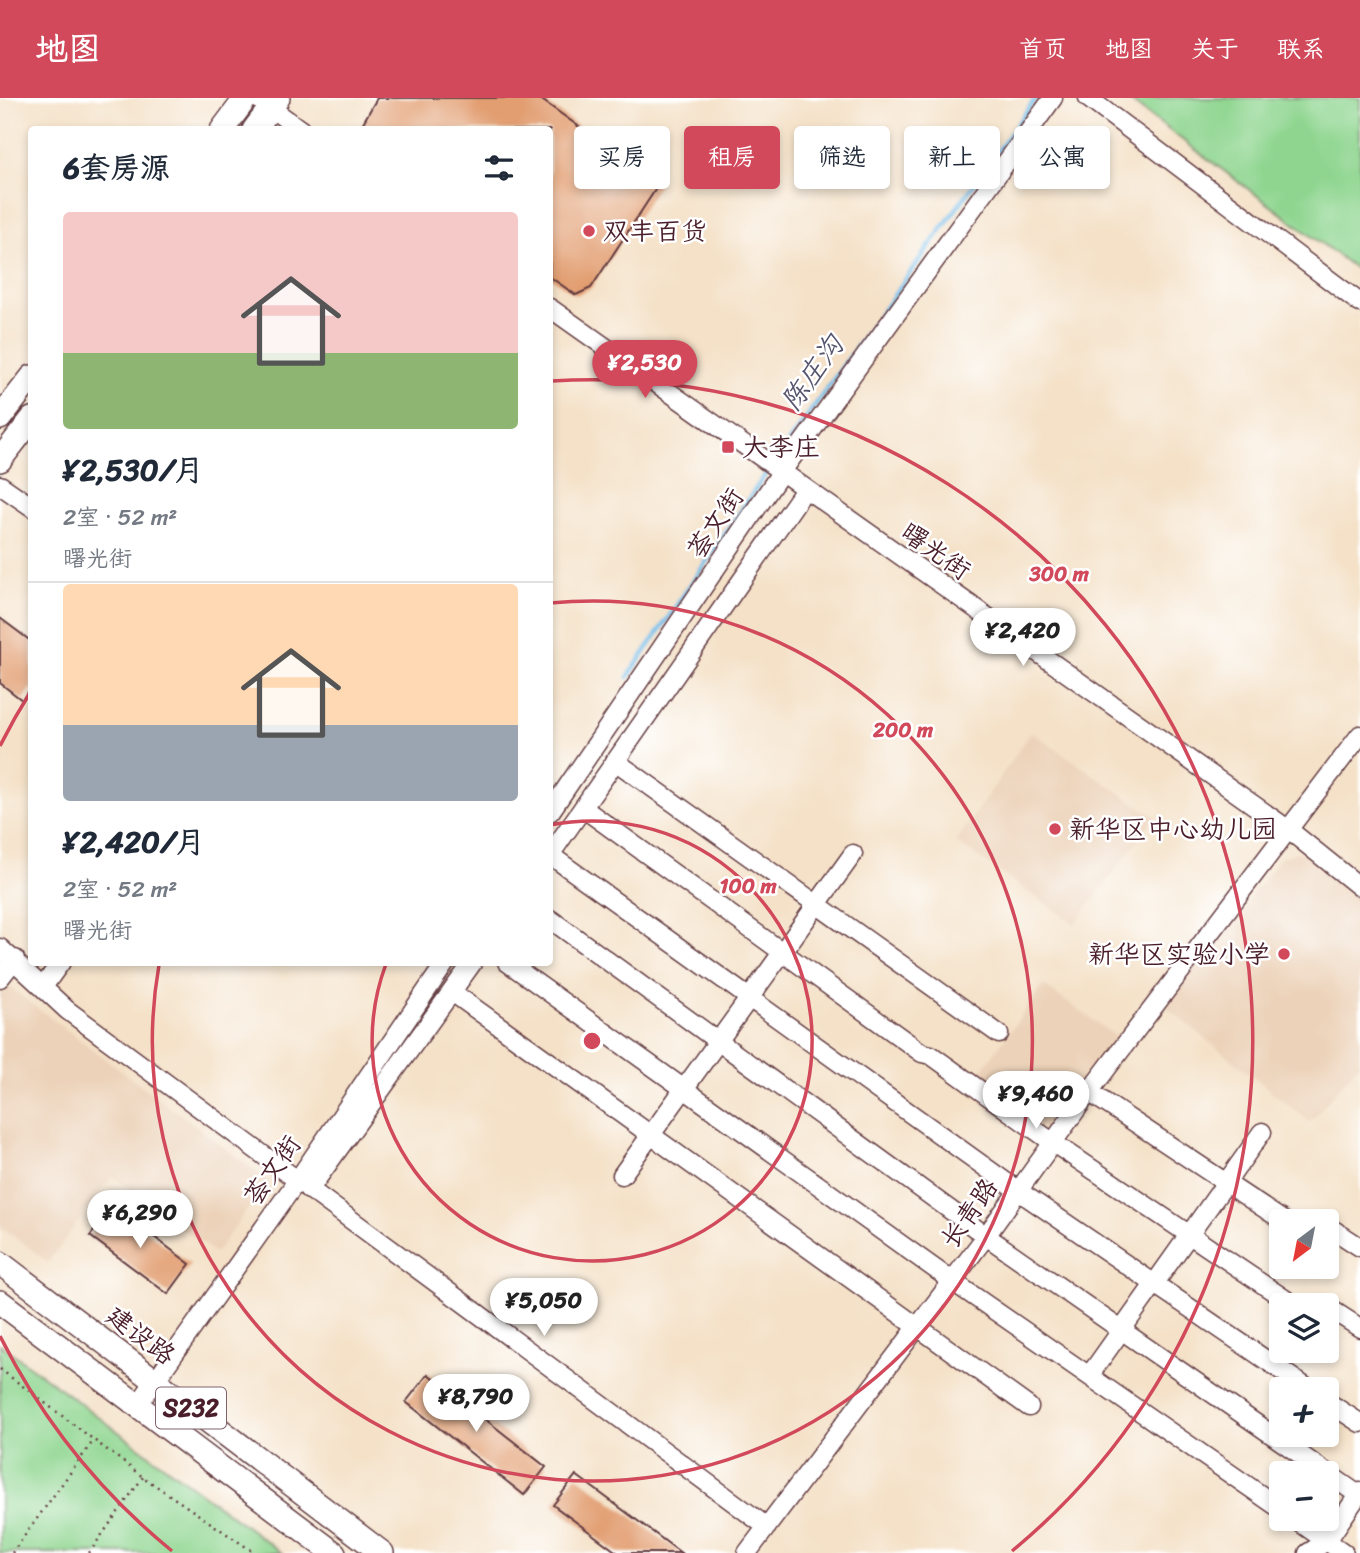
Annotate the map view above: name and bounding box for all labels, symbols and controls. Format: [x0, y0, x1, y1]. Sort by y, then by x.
text: 地图 [35, 20, 101, 78]
text: 首页 [1019, 28, 1067, 70]
text: 地图 [1105, 28, 1153, 70]
text: 关于 [1191, 28, 1239, 70]
text: 联系 [1277, 28, 1325, 70]
chip: 买房 [574, 126, 670, 189]
chip: 租房 [684, 126, 780, 189]
chip: 筛选 [794, 126, 890, 189]
chip: 新上 [904, 126, 1000, 189]
chip: 公寓 [1014, 126, 1110, 189]
text: 6套房源 [63, 141, 170, 195]
icon: filters [480, 149, 518, 187]
place label: 双丰百货 [603, 208, 707, 254]
marker: 双丰百货 [581, 223, 597, 239]
icon: home [228, 258, 354, 384]
water label: 陈庄沟 [767, 323, 858, 421]
pin: ¥2,530 [588, 341, 702, 400]
text: ¥2,530 [608, 342, 682, 383]
place label: 大李庄 [742, 424, 820, 470]
marker: 大李庄 [720, 439, 736, 455]
text: ¥2,530/月 [63, 443, 204, 497]
street label: 荟文街 [674, 478, 756, 568]
text: 2室 · 52 m² [63, 497, 177, 538]
street label: 曙光街 [891, 510, 981, 592]
text: 曙光街 [63, 538, 132, 579]
text: 300 m [1028, 555, 1090, 593]
pin: ¥2,420 [966, 608, 1080, 668]
text: ¥2,420 [986, 610, 1060, 651]
icon: home [228, 630, 354, 756]
text: 200 m [872, 711, 934, 749]
place label: 新华区中心幼儿园 [1069, 806, 1277, 852]
text: ¥2,420/月 [63, 815, 205, 869]
marker: 新华区中心幼儿园 [1047, 821, 1063, 837]
text: 100 m [719, 867, 777, 905]
text: 2室 · 52 m² [63, 869, 177, 910]
text: 曙光街 [63, 910, 132, 951]
place label: 新华区实验小学 [1088, 931, 1270, 977]
marker: 新华区实验小学 [1276, 946, 1292, 962]
centre of rings [580, 1029, 604, 1053]
pin: ¥9,460 [979, 1072, 1093, 1131]
text: ¥9,460 [998, 1073, 1074, 1114]
street label: 荟文街 [231, 1125, 313, 1215]
street label: 长青路 [928, 1168, 1010, 1258]
pin: ¥6,290 [83, 1190, 197, 1250]
text: ¥6,290 [103, 1192, 177, 1233]
north arrow [1269, 1209, 1339, 1279]
map controls [1269, 1209, 1339, 1531]
pin: ¥5,050 [487, 1278, 601, 1338]
text: ¥5,050 [506, 1280, 582, 1321]
street label: 建设路 [96, 1293, 186, 1377]
button: layers [1269, 1293, 1339, 1363]
pin: ¥8,790 [419, 1374, 533, 1434]
text: ¥8,790 [439, 1376, 513, 1417]
button: + [1269, 1377, 1339, 1447]
road number: S232 [156, 1388, 226, 1428]
button: − [1269, 1461, 1339, 1531]

